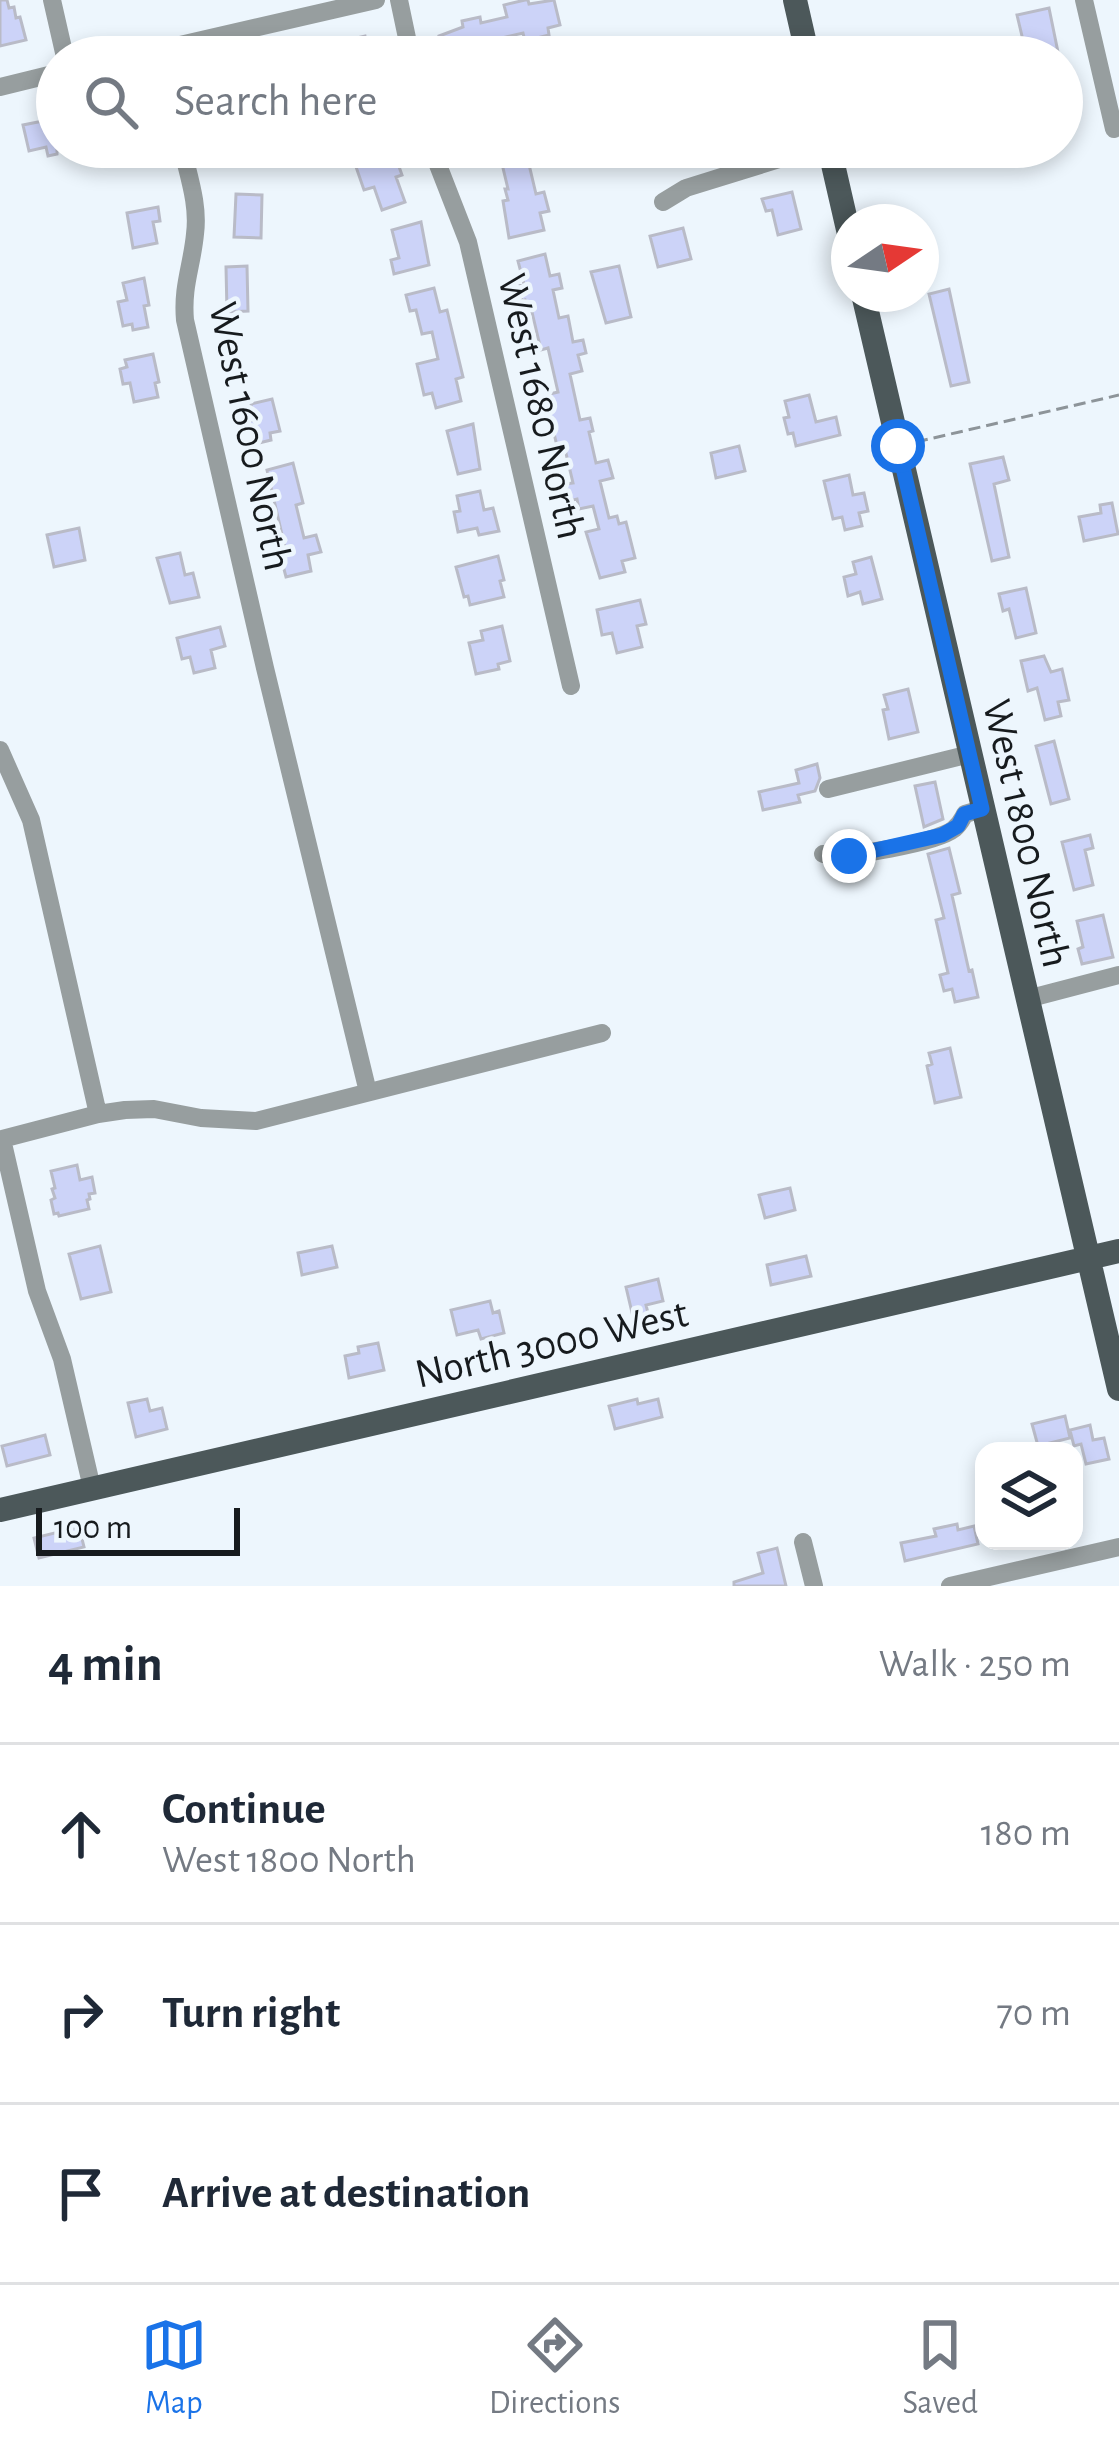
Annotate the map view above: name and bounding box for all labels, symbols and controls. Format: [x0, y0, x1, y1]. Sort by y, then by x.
search box [36, 36, 1083, 168]
icon: search [78, 69, 144, 135]
text: Search here [174, 79, 377, 124]
north arrow [831, 204, 939, 312]
street label: West 1680 North [490, 270, 592, 543]
street label: West 1600 North [201, 298, 299, 574]
route start [871, 419, 925, 473]
street label: West 1800 North [975, 696, 1077, 971]
route end [822, 829, 876, 883]
street label: North 3000 West [411, 1292, 692, 1396]
map controls [975, 1442, 1083, 1550]
button: layers [975, 1442, 1083, 1550]
scale bar [36, 1502, 240, 1555]
text: 100 m [54, 1512, 132, 1545]
text: 4 min [48, 1639, 163, 1690]
text: Walk · 250 m [879, 1645, 1071, 1684]
text: Continue [162, 1787, 326, 1832]
icon: ahead [48, 1801, 114, 1867]
text: 180 m [981, 1814, 1071, 1853]
text: West 1800 North [162, 1841, 416, 1880]
icon: right [48, 1981, 114, 2047]
text: Turn right [162, 1991, 340, 2036]
text: 70 m [997, 1994, 1071, 2033]
icon: arrive [48, 2161, 114, 2227]
text: Arrive at destination [162, 2171, 530, 2216]
tab: Map [141, 2312, 207, 2424]
tab: Directions [489, 2312, 620, 2424]
tab: Saved [902, 2312, 978, 2424]

